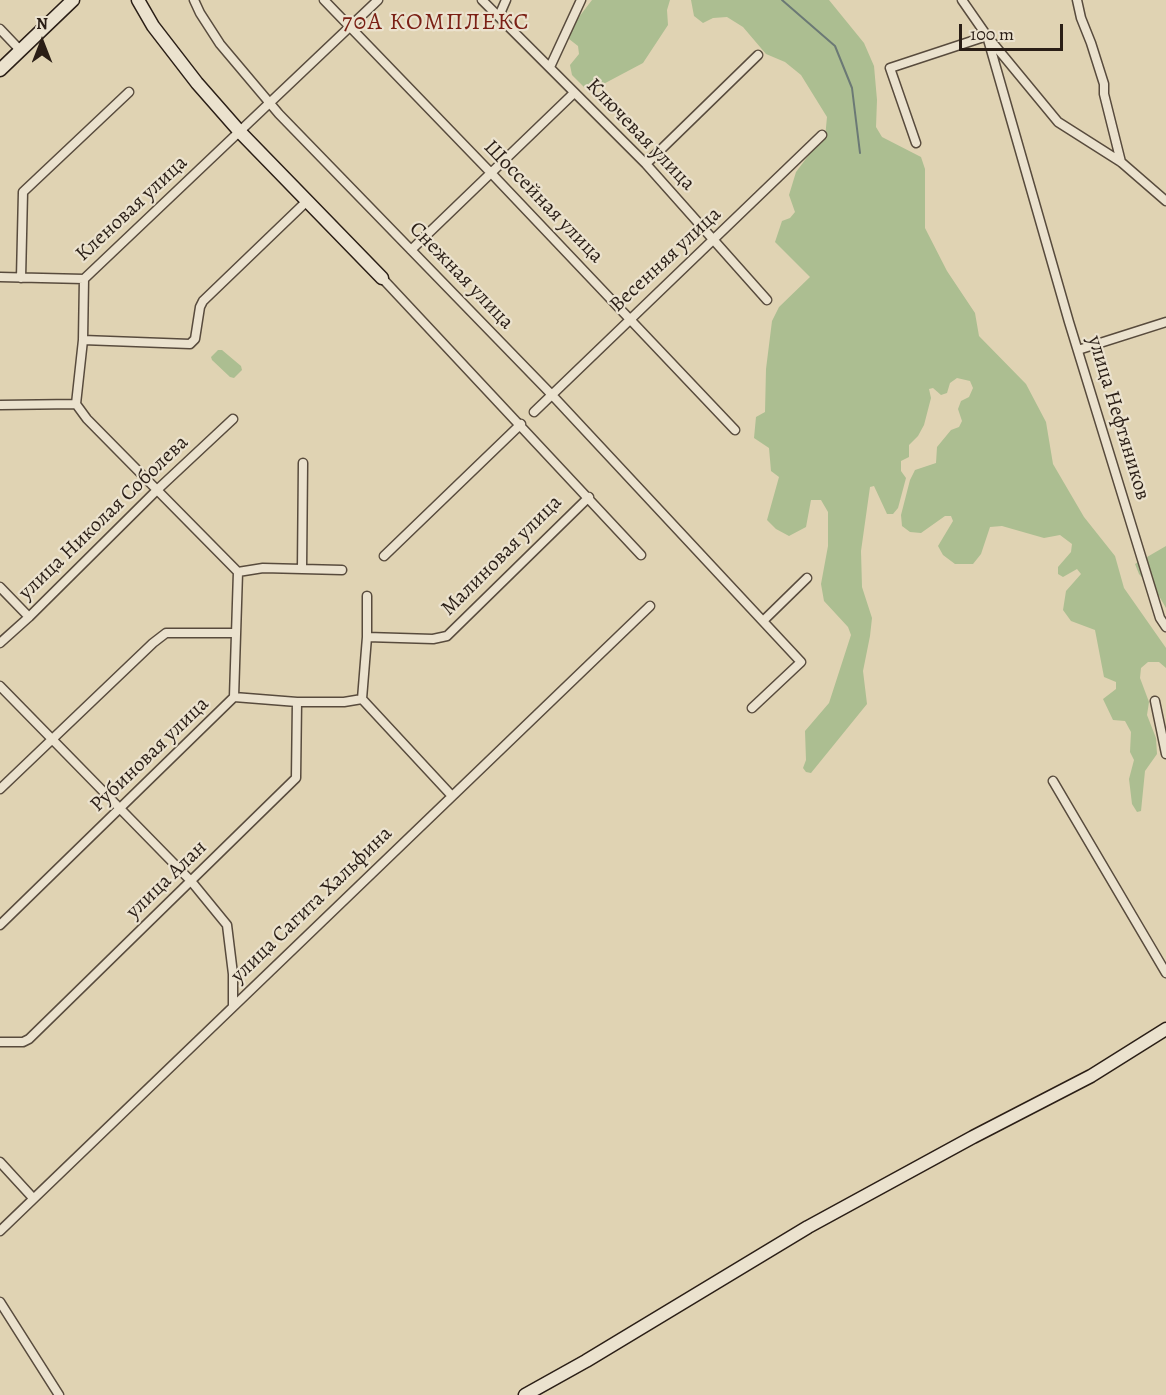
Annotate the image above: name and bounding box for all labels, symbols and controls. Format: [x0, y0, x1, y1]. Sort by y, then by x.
district label: 70А КОМПЛЕКС [342, 9, 530, 37]
north arrow [12, 12, 72, 72]
scale bar [962, 12, 1066, 50]
text: N [36, 13, 48, 35]
text: 100 m [970, 22, 1014, 46]
street label: Ключевая улица [580, 74, 700, 196]
street label: Шоссейная улица [478, 135, 608, 269]
street label: Кленовая улица [71, 151, 193, 267]
street label: Весенняя улица [605, 202, 727, 318]
street label: Снежная улица [403, 217, 519, 335]
street label: улица Нефтяников [1081, 333, 1155, 503]
street label: улица Николая Соболева [14, 430, 194, 606]
street label: Малиновая улица [436, 490, 568, 622]
street label: Рубиновая улица [85, 692, 215, 818]
street label: улица Сагита Хальфина [226, 821, 398, 989]
street label: улица Алан [121, 835, 213, 925]

